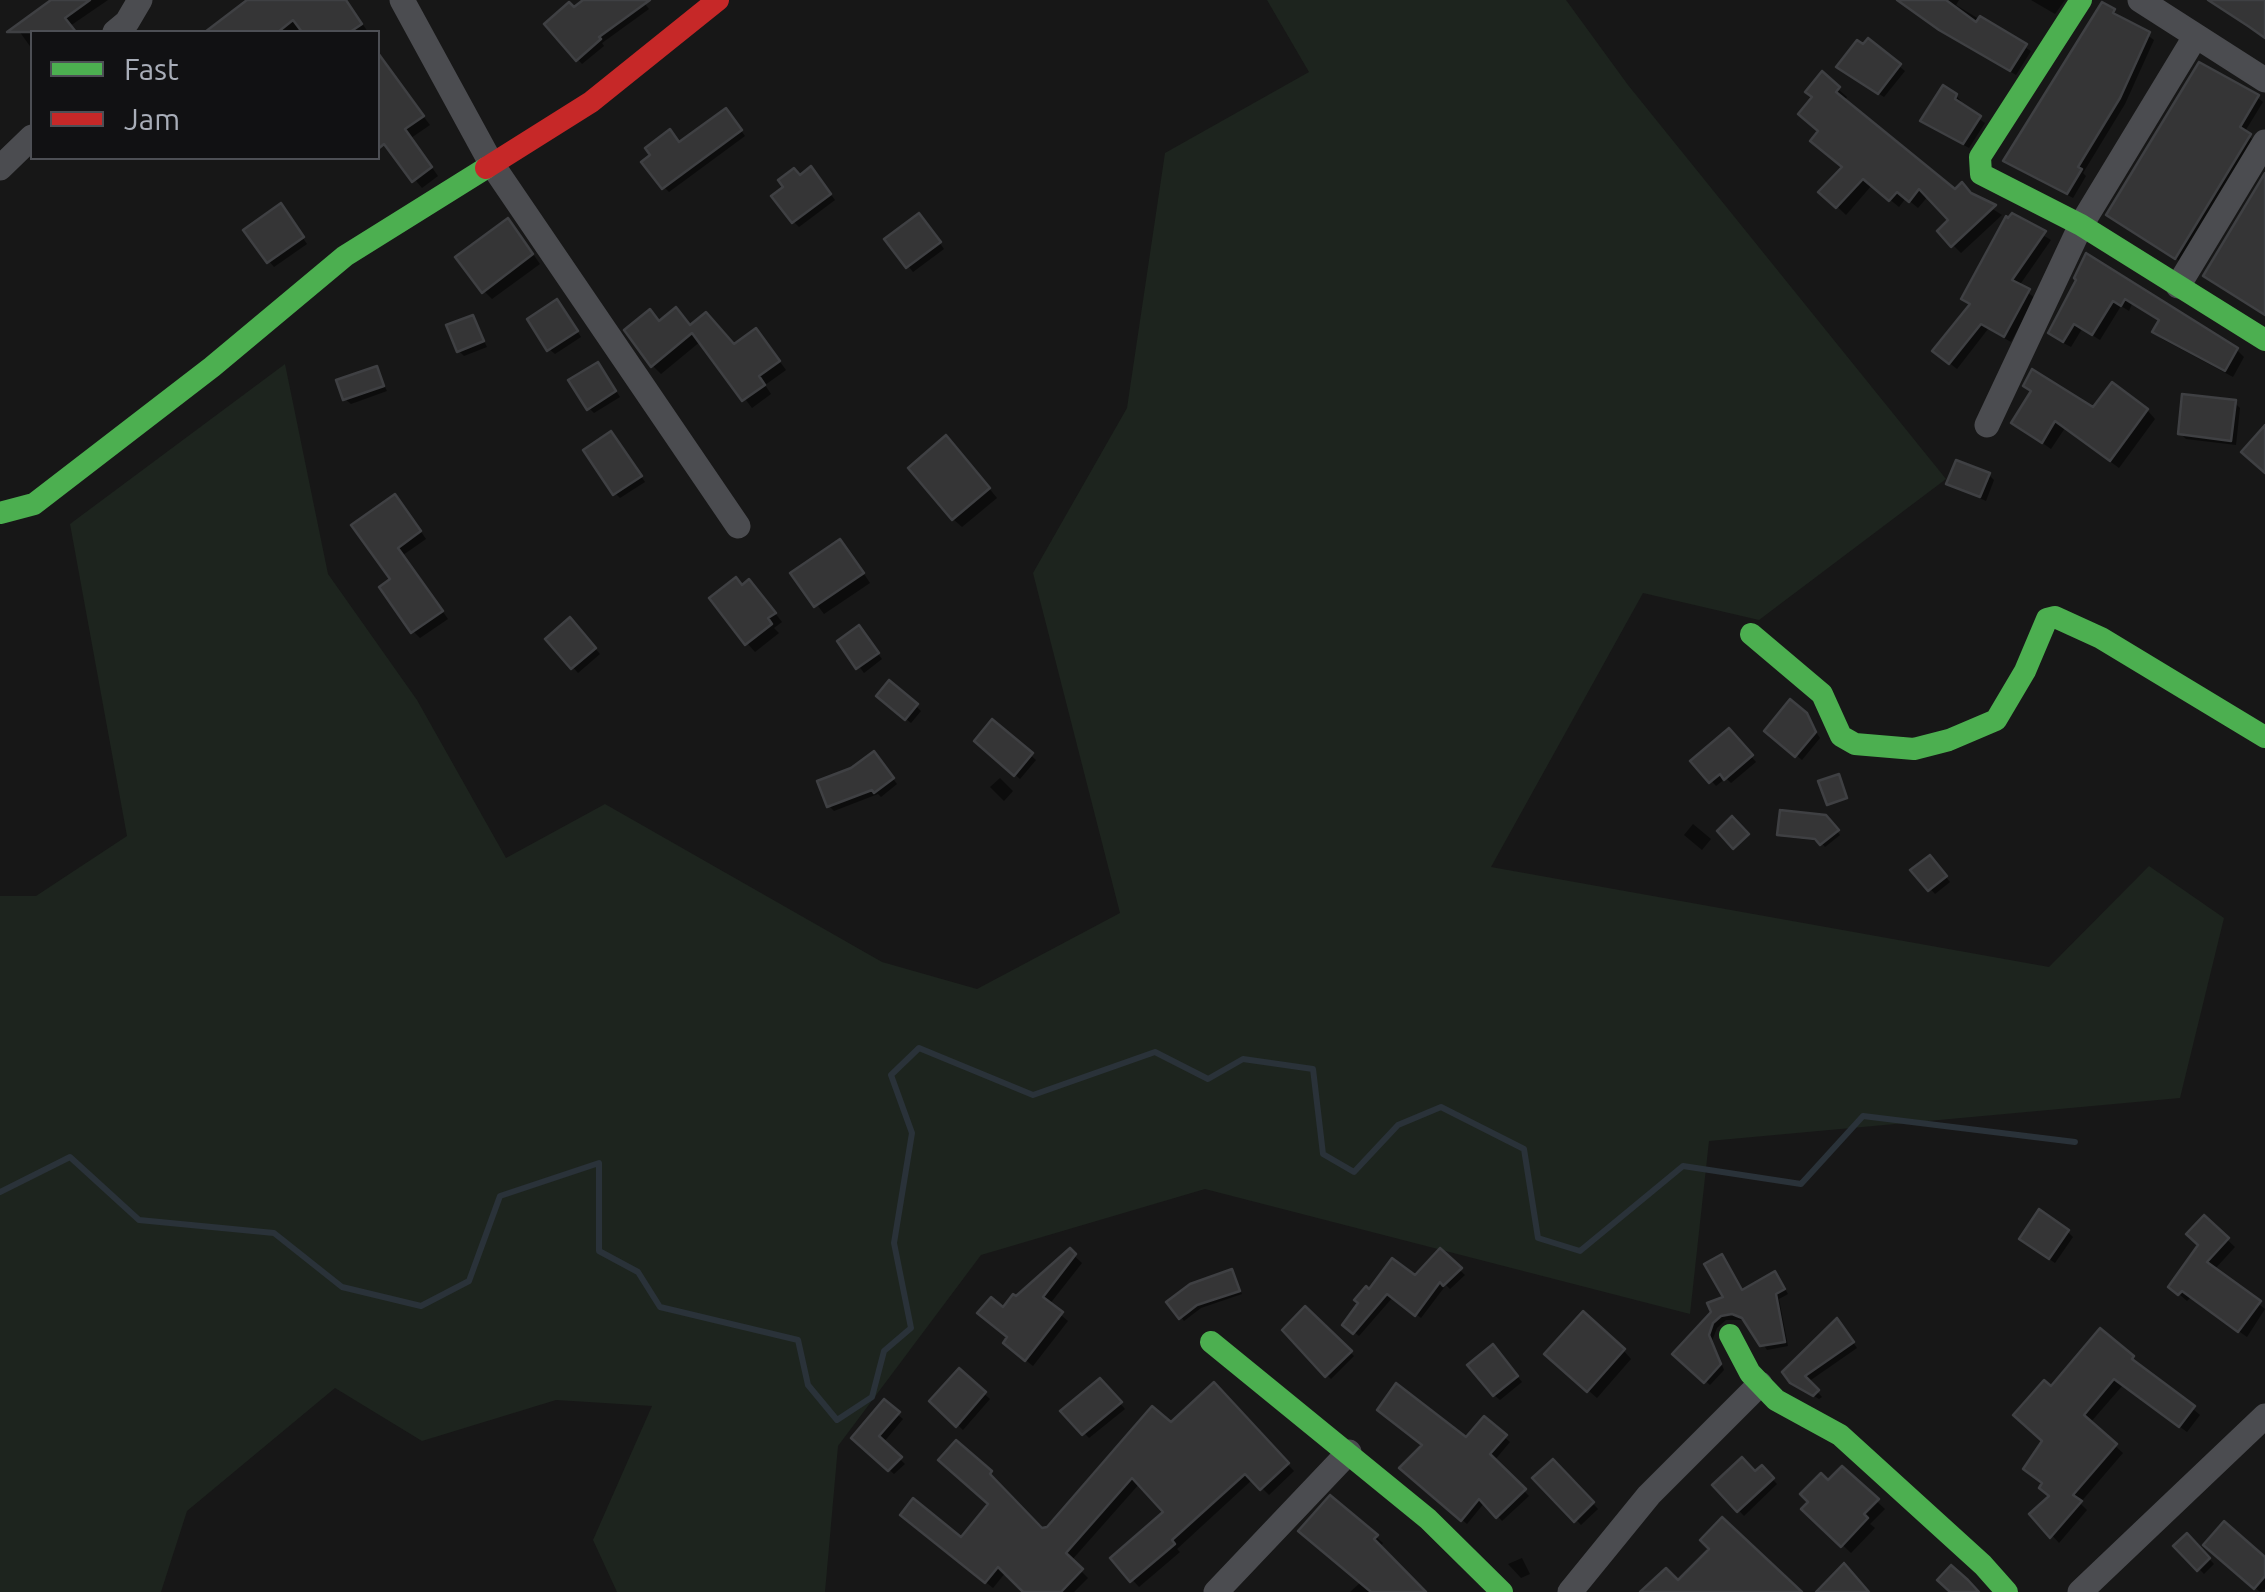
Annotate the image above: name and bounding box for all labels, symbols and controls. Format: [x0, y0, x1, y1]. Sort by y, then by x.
legend [30, 30, 380, 160]
text: Fast [124, 52, 179, 86]
text: Jam [124, 102, 180, 136]

